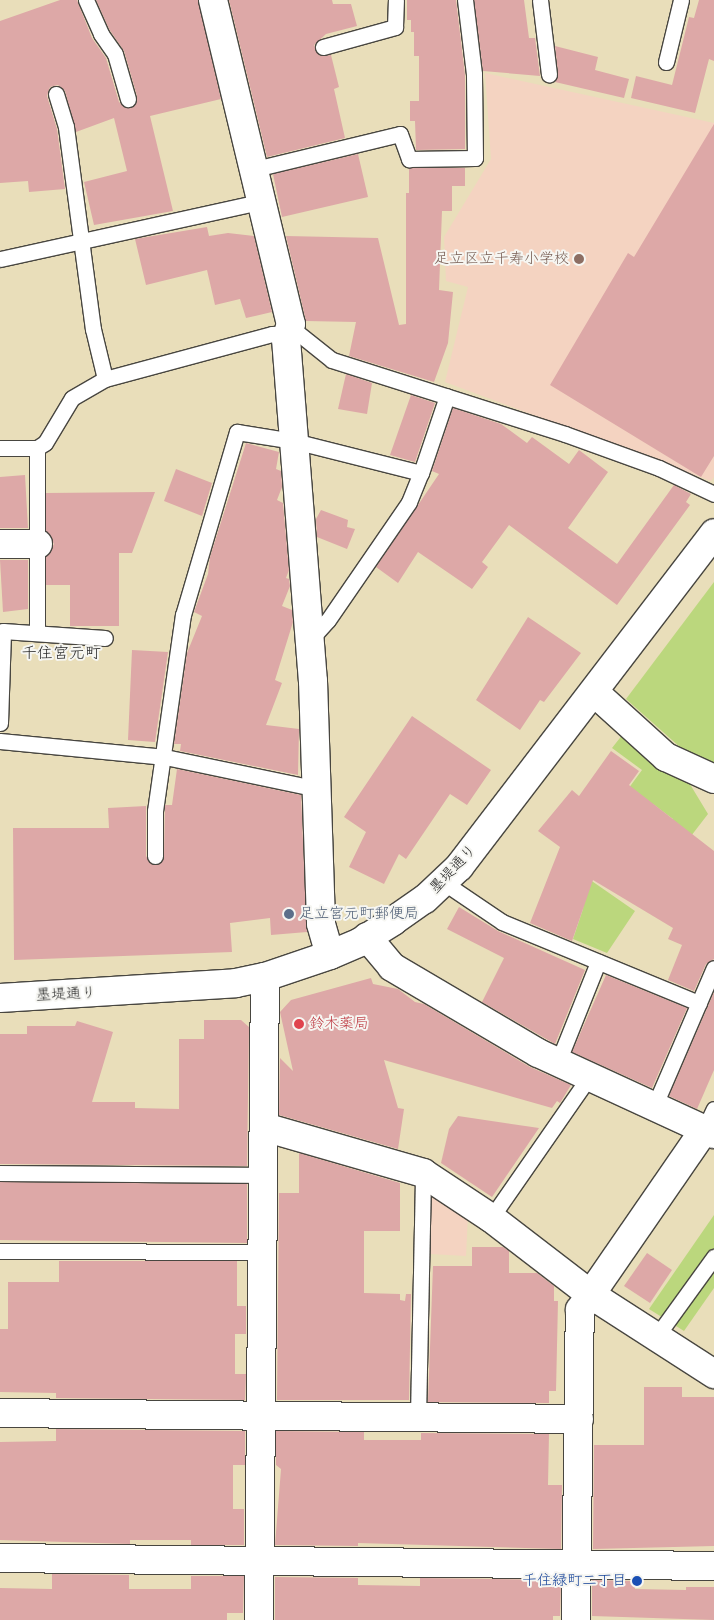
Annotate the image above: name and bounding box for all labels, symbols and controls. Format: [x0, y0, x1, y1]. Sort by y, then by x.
place label: 足立区立千寿小学校 [434, 250, 569, 268]
marker: 足立区立千寿小学校 [573, 253, 585, 265]
district label: 千住宮元町 [21, 643, 101, 663]
street label: 墨堤通り [426, 841, 480, 897]
place label: 足立宮元町郵便局 [299, 905, 419, 923]
marker: 足立宮元町郵便局 [283, 908, 295, 920]
street label: 墨堤通り [36, 983, 96, 1005]
place label: 鈴木薬局 [309, 1015, 369, 1033]
marker: 鈴木薬局 [293, 1018, 305, 1030]
place label: 千住緑町二丁目 [522, 1572, 627, 1590]
marker: 千住緑町二丁目 [631, 1575, 643, 1587]

